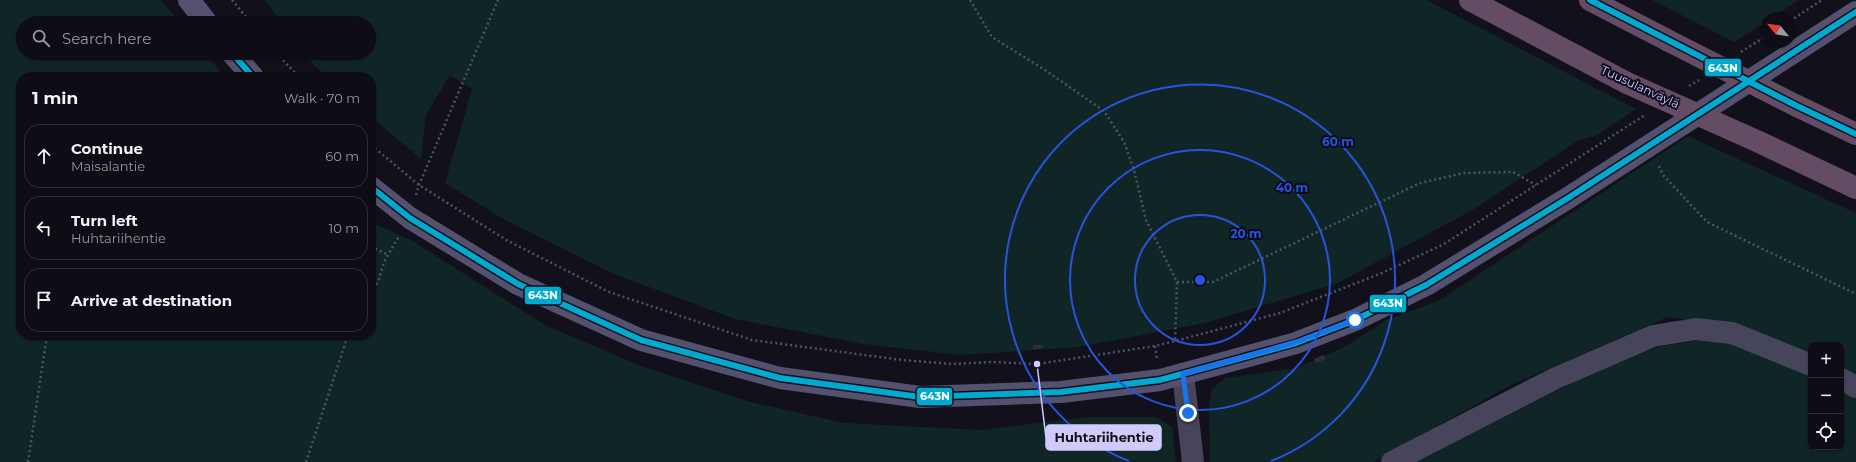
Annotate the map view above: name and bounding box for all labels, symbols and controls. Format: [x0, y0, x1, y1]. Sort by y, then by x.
north arrow [1760, 12, 1796, 48]
search box [16, 16, 376, 60]
icon: search [30, 27, 52, 49]
text: Search here [62, 29, 151, 48]
line badge: 643N [1704, 58, 1742, 77]
text: 643N [1708, 61, 1738, 75]
street label: Tuusulanväylä [1599, 62, 1682, 111]
text: 1 min [32, 88, 78, 108]
text: Walk · 70 m [284, 90, 360, 106]
text: 60 m [1322, 134, 1354, 149]
text: Continue [71, 139, 143, 158]
icon: ahead [33, 145, 55, 167]
text: 60 m [325, 148, 359, 164]
text: Maisalantie [71, 158, 145, 174]
text: 40 m [1276, 180, 1308, 195]
text: Turn left [71, 211, 138, 230]
icon: left [33, 217, 55, 239]
text: 10 m [329, 220, 359, 236]
text: 20 m [1230, 226, 1262, 241]
text: Huhtariihentie [71, 230, 166, 246]
centre of rings [1193, 273, 1207, 287]
line badge: 643N [524, 286, 562, 305]
text: 643N [528, 288, 558, 302]
icon: arrive [33, 289, 55, 311]
text: Arrive at destination [71, 291, 232, 310]
line badge: 643N [1369, 294, 1407, 313]
text: 643N [1373, 296, 1403, 310]
route start [1346, 311, 1364, 329]
map controls [1808, 342, 1844, 450]
button: + [1808, 342, 1844, 378]
button: − [1808, 378, 1844, 414]
line badge: 643N [916, 387, 953, 406]
text: 643N [920, 389, 950, 403]
route end [1179, 404, 1197, 422]
button: locate [1808, 414, 1844, 450]
callout: Huhtariihentie [1046, 425, 1161, 450]
text: Huhtariihentie [1054, 429, 1154, 445]

